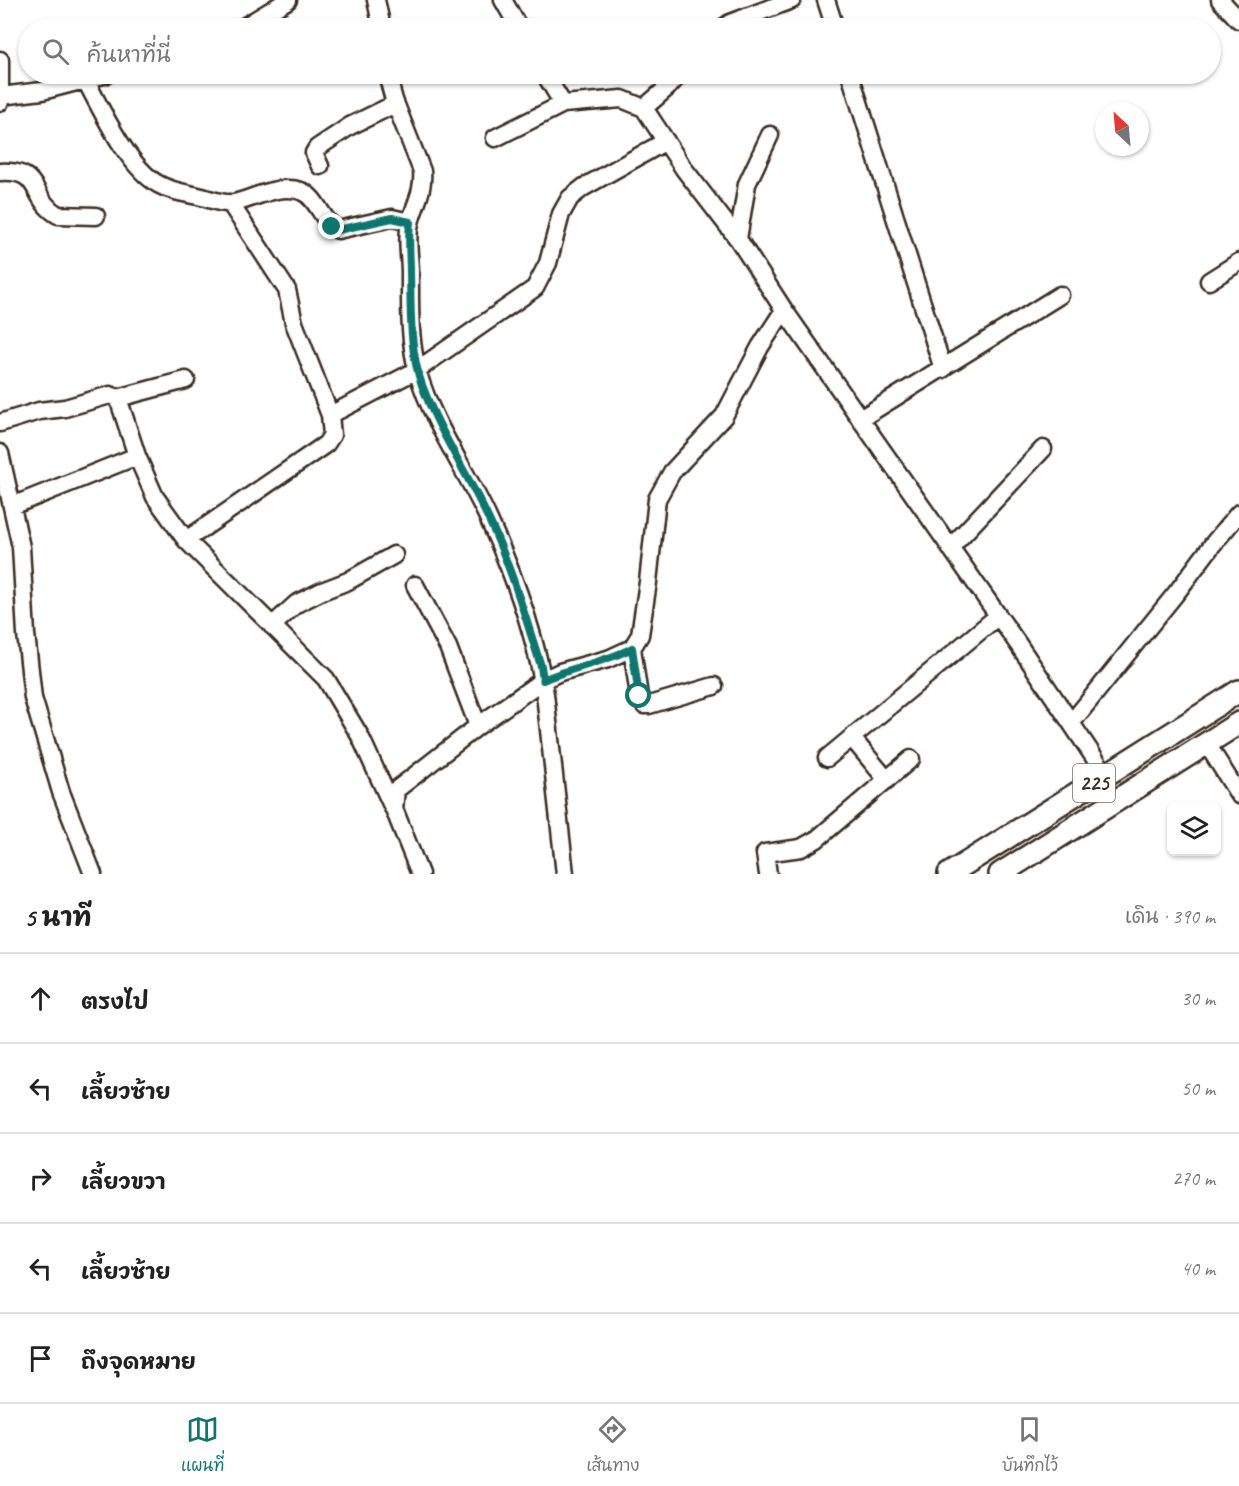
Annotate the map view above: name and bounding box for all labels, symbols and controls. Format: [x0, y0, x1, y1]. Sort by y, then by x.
search box [18, 18, 1221, 84]
icon: search [39, 35, 72, 68]
text: ค้นหาที่นี่ [87, 41, 171, 69]
north arrow [1095, 102, 1149, 156]
route end [318, 213, 344, 239]
route start [625, 682, 651, 708]
road number: 225 [1073, 764, 1115, 802]
map controls [1167, 802, 1221, 856]
button: layers [1167, 802, 1221, 856]
text: 5 นาที [24, 901, 92, 934]
text: เดิน · 390 m [1125, 904, 1215, 929]
icon: ahead [24, 982, 57, 1015]
text: 30 m [1181, 986, 1215, 1011]
text: ตรงไป [81, 988, 149, 1016]
icon: left [24, 1072, 57, 1105]
text: 50 m [1181, 1076, 1215, 1101]
text: เลี้ยวซ้าย [81, 1078, 171, 1106]
icon: right [24, 1162, 57, 1195]
text: 270 m [1172, 1166, 1215, 1191]
text: เลี้ยวขวา [81, 1168, 165, 1196]
icon: left [24, 1252, 57, 1285]
text: 40 m [1181, 1256, 1215, 1281]
text: เลี้ยวซ้าย [81, 1258, 171, 1286]
icon: arrive [24, 1342, 57, 1375]
text: ถึงจุดหมาย [81, 1348, 196, 1376]
tab: แผนที่ [181, 1413, 224, 1477]
tab: เส้นทาง [586, 1413, 639, 1477]
tab: บันทึกไว้ [1002, 1413, 1058, 1477]

